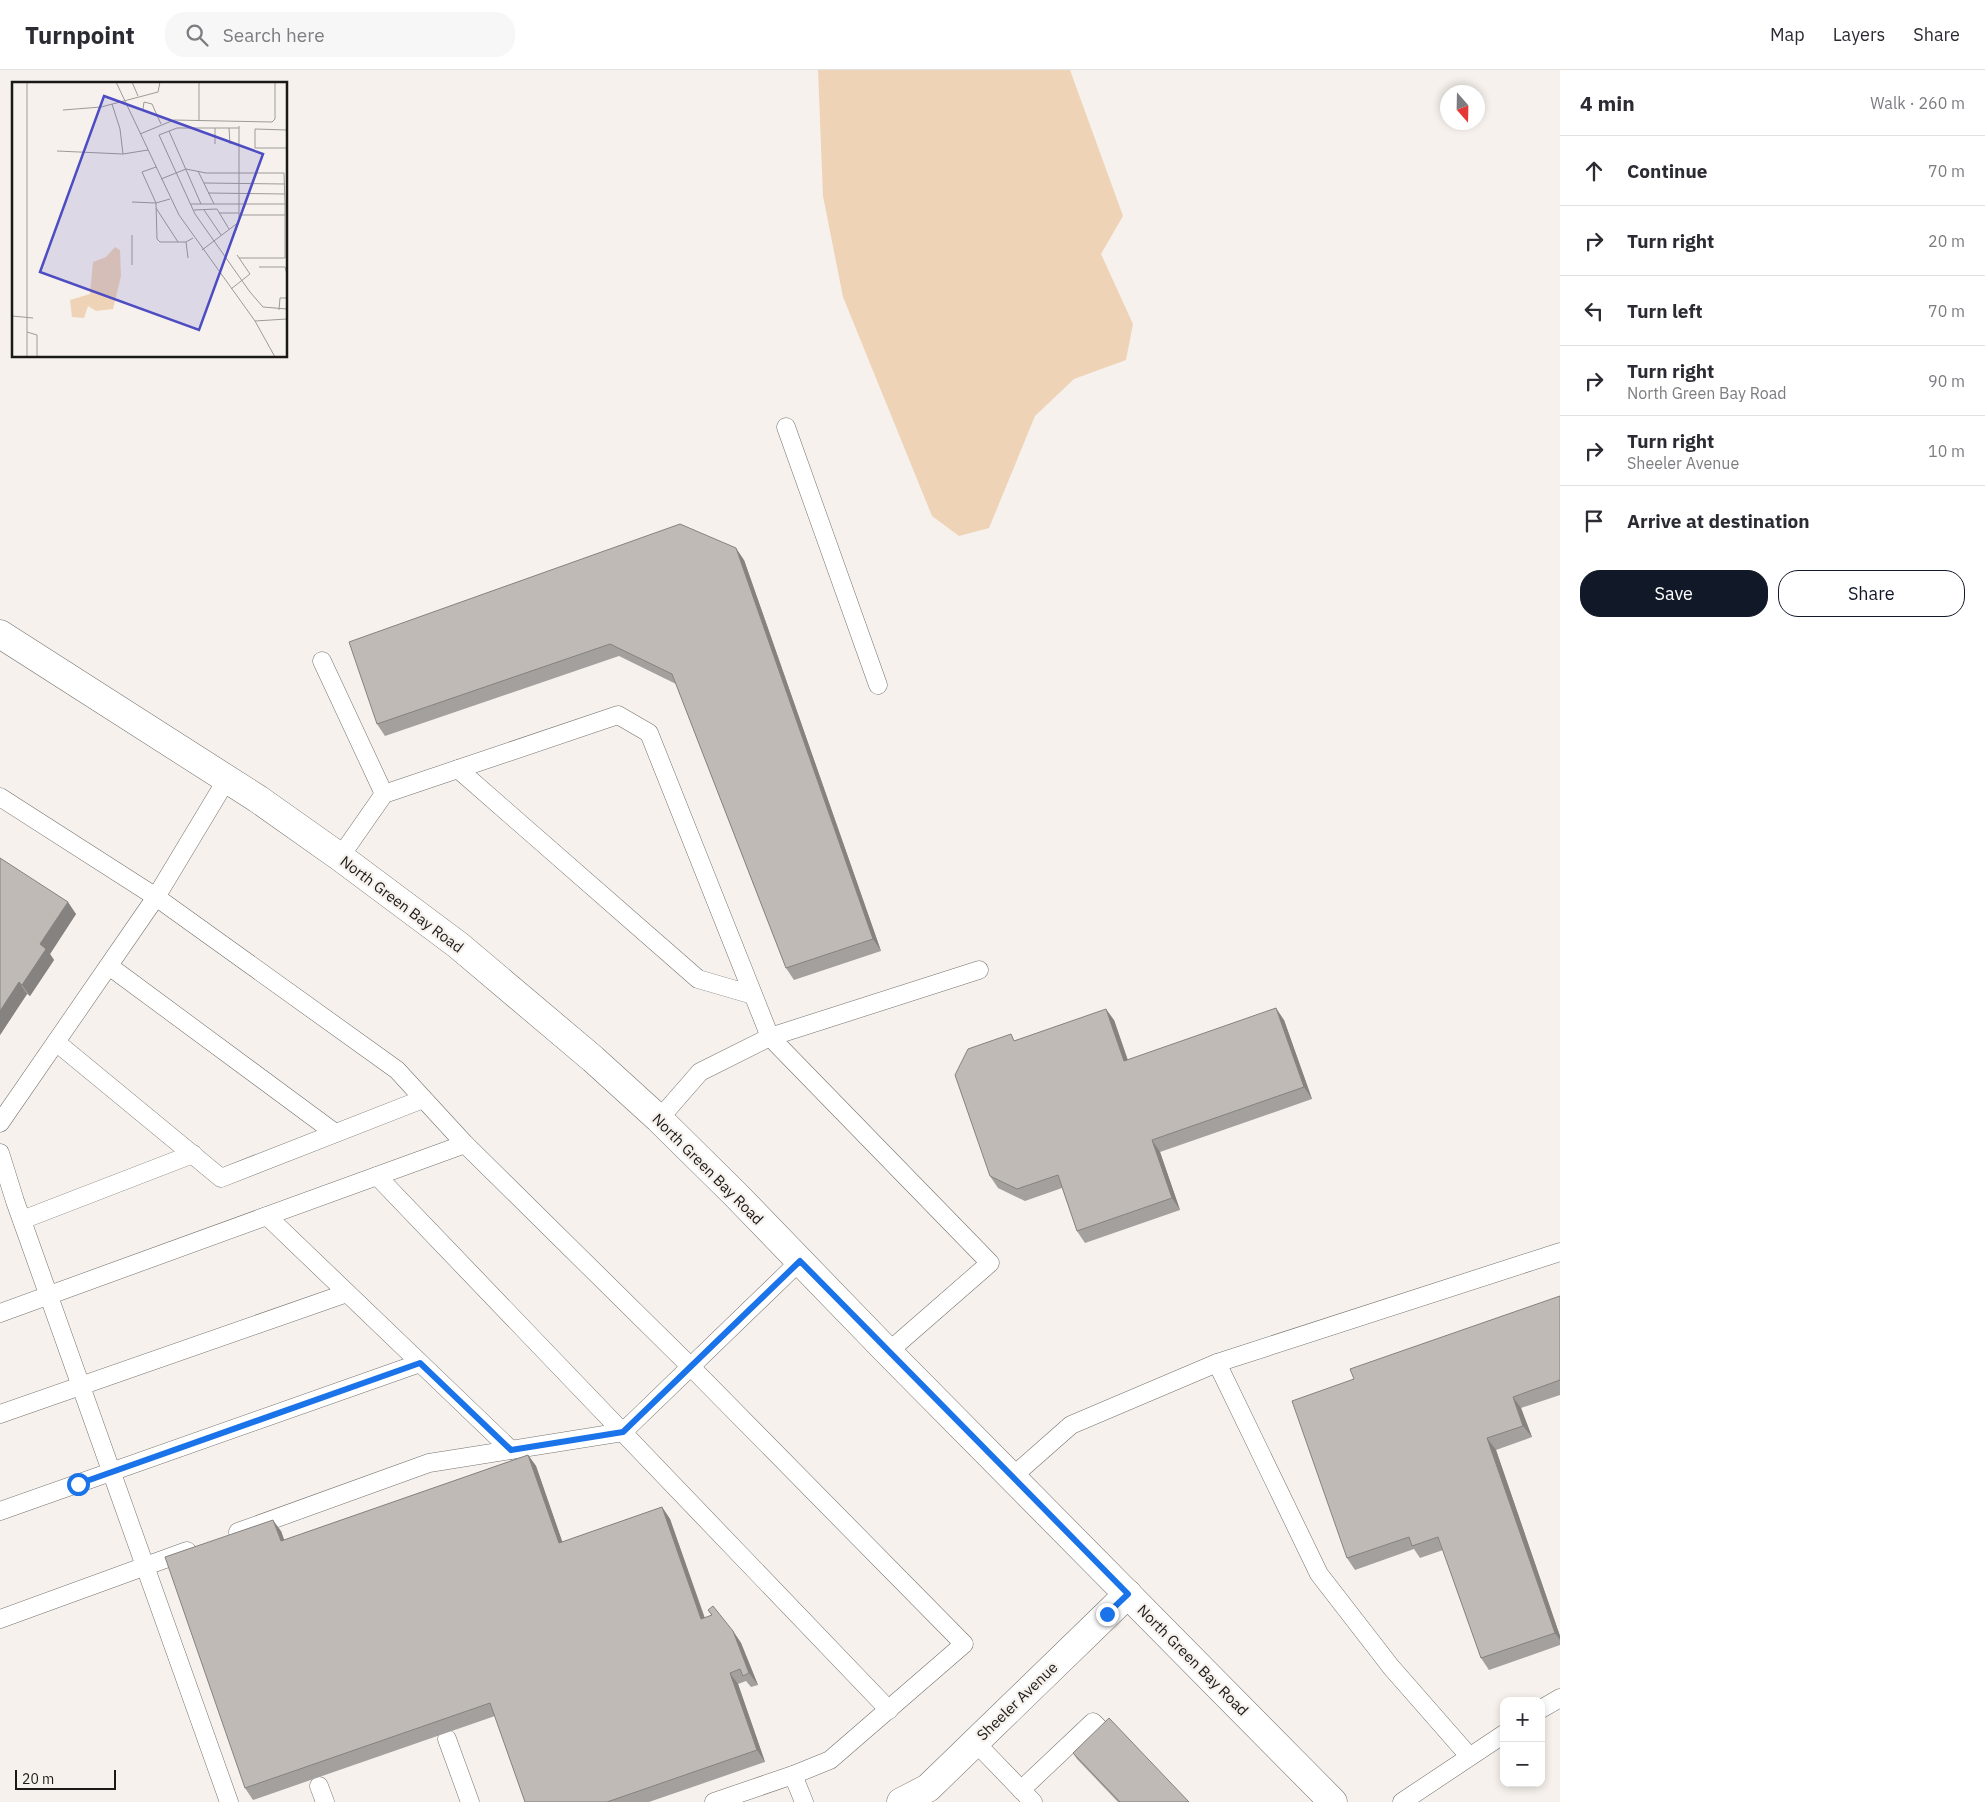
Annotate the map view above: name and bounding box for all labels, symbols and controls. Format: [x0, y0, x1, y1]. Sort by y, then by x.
search box [165, 12, 515, 57]
text: Turnpoint [25, 19, 135, 51]
icon: search [183, 21, 211, 49]
text: Search here [223, 23, 325, 47]
text: Map [1770, 23, 1805, 46]
text: Layers [1833, 23, 1885, 46]
text: Share [1913, 23, 1960, 46]
inset map [12, 82, 288, 358]
north arrow [1440, 85, 1485, 130]
text: 4 min [1580, 89, 1635, 117]
text: Walk · 260 m [1870, 93, 1965, 113]
icon: ahead [1580, 157, 1608, 185]
text: Continue [1627, 159, 1707, 183]
text: 70 m [1928, 161, 1965, 181]
icon: right [1580, 227, 1608, 255]
text: Turn right [1627, 229, 1714, 253]
text: 20 m [1928, 231, 1965, 251]
icon: left [1580, 297, 1608, 325]
text: Turn left [1627, 299, 1703, 323]
text: 70 m [1928, 301, 1965, 321]
text: Turn right [1627, 359, 1714, 383]
icon: right [1580, 367, 1608, 395]
text: 90 m [1928, 371, 1965, 391]
text: North Green Bay Road [1627, 383, 1787, 403]
text: Turn right [1627, 429, 1714, 453]
icon: right [1580, 437, 1608, 465]
text: 10 m [1928, 441, 1965, 461]
text: Sheeler Avenue [1627, 453, 1739, 473]
icon: arrive [1580, 507, 1608, 535]
text: Arrive at destination [1627, 509, 1810, 533]
button: Save [1580, 570, 1768, 617]
button: Share [1778, 570, 1965, 617]
street label: North Green Bay Road [337, 851, 467, 957]
street label: North Green Bay Road [648, 1109, 768, 1229]
route start [67, 1473, 90, 1496]
street label: North Green Bay Road [1133, 1600, 1253, 1720]
route end [1096, 1603, 1119, 1626]
street label: Sheeler Avenue [973, 1658, 1061, 1744]
map controls [1500, 1697, 1545, 1787]
button: + [1500, 1697, 1545, 1742]
button: − [1500, 1742, 1545, 1787]
scale bar [15, 1767, 116, 1790]
text: 20 m [22, 1770, 54, 1788]

